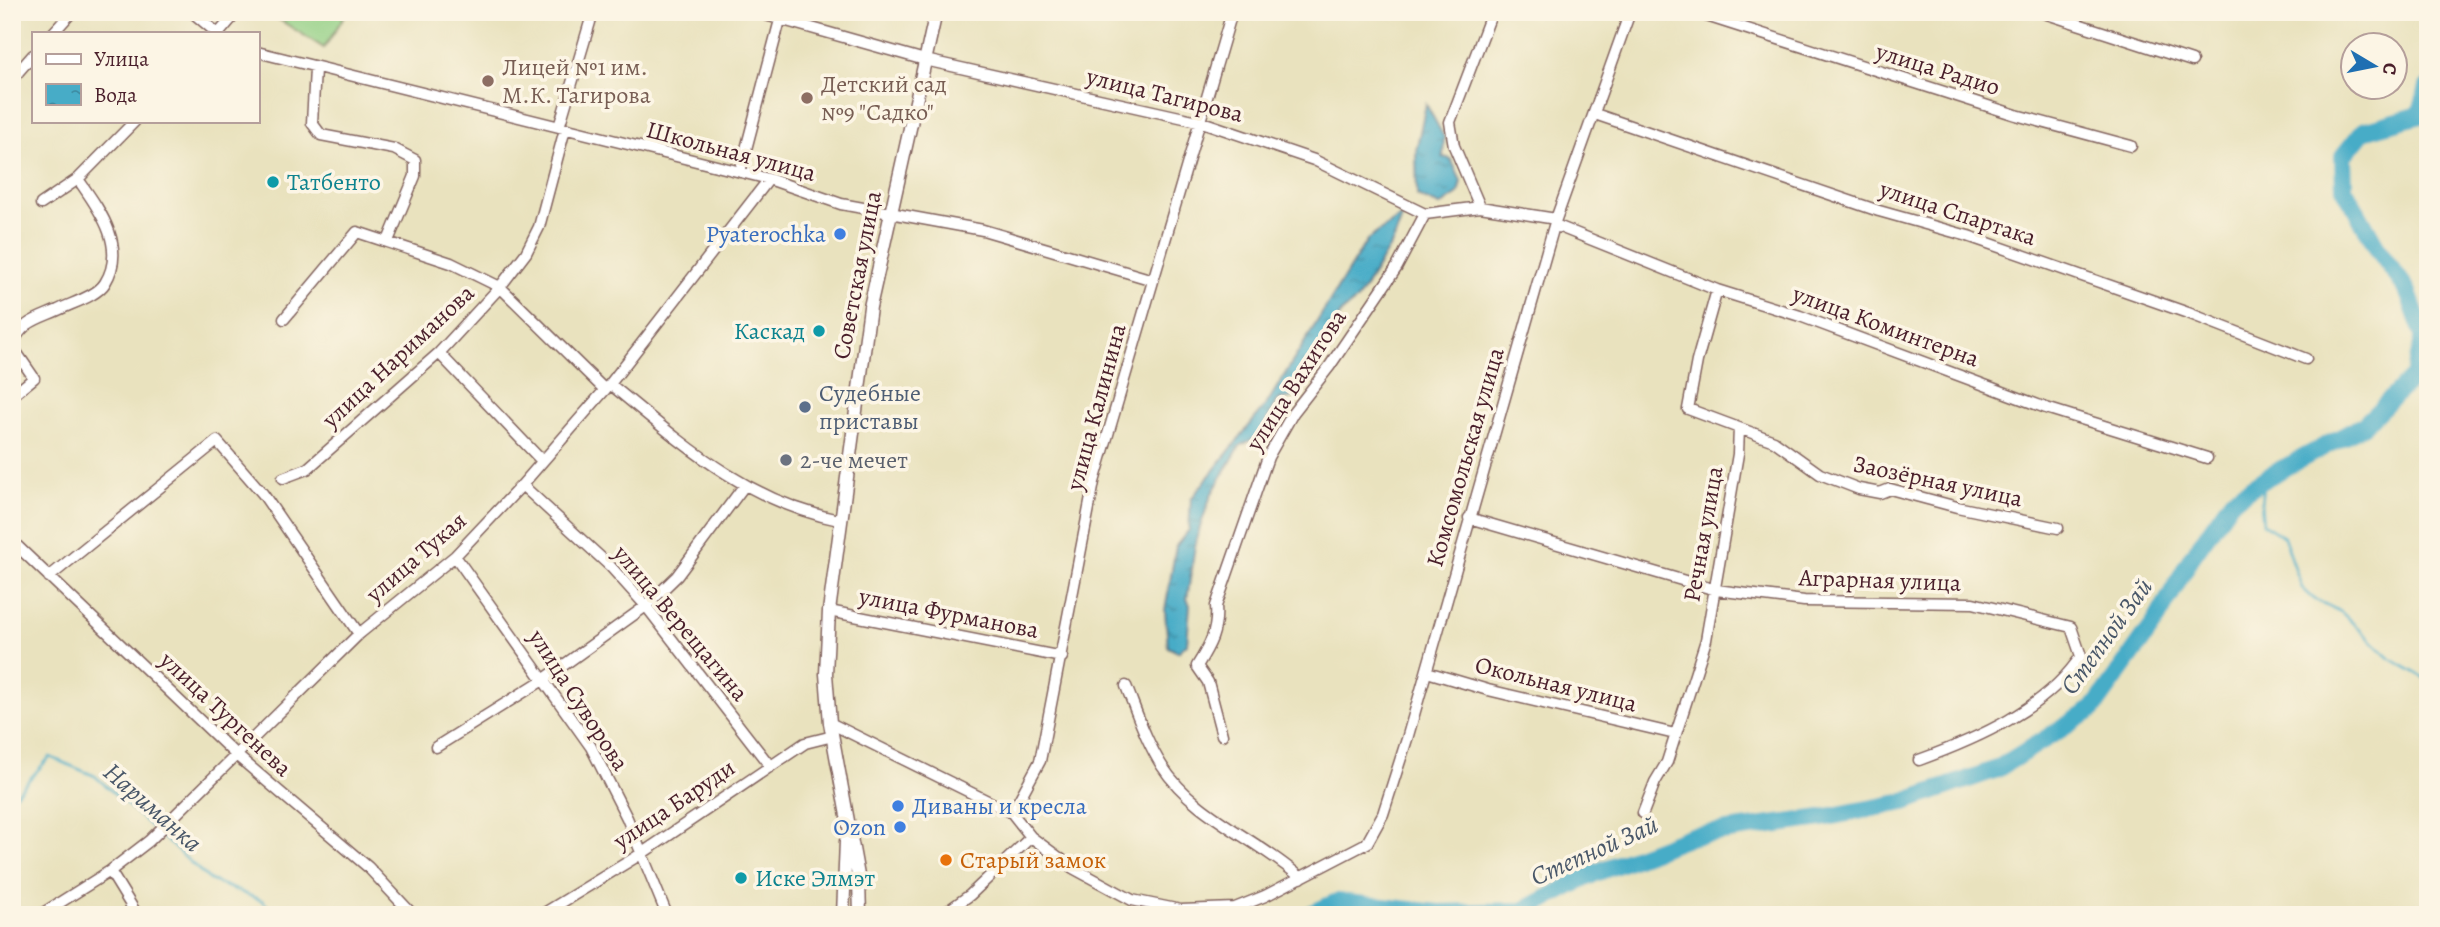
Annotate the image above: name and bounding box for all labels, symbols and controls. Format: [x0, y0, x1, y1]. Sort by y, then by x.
legend [32, 32, 259, 122]
north arrow [2338, 32, 2408, 102]
street label: улица Радио [1871, 35, 2004, 103]
text: Улица [94, 45, 149, 73]
place label: Лицей №1 им. М.К. Тагирова [502, 51, 651, 111]
street label: улица Тагирова [1082, 60, 1247, 130]
text: С [2376, 61, 2404, 77]
place label: Детский сад №9 "Садко" [821, 68, 947, 128]
marker: Лицей №1 им. М.К. Тагирова [480, 73, 496, 89]
text: Вода [94, 81, 137, 109]
marker: Детский сад №9 "Садко" [799, 90, 815, 106]
street label: Школьная улица [643, 113, 819, 189]
place label: Татбенто [287, 166, 381, 198]
street label: улица Спартака [1875, 172, 2040, 253]
marker: Татбенто [265, 174, 281, 190]
street label: Советская улица [825, 188, 889, 362]
place label: Pyaterochka [706, 218, 827, 250]
marker: Pyaterochka [832, 226, 848, 242]
street label: улица Нариманова [314, 277, 481, 436]
street label: улица Коминтерна [1787, 277, 1984, 375]
street label: улица Вахитова [1238, 303, 1354, 458]
place label: Каскад [734, 315, 805, 347]
street label: улица Калинина [1058, 320, 1134, 495]
marker: Каскад [811, 323, 827, 339]
street label: Комсомольская улица [1418, 344, 1512, 570]
place label: Судебные приставы [819, 377, 921, 437]
marker: Судебные приставы [797, 399, 813, 415]
place label: 2-че мечет [800, 444, 908, 476]
street label: Заозёрная улица [1850, 447, 2026, 515]
marker: 2-че мечет [778, 452, 794, 468]
street label: Речная улица [1675, 464, 1731, 604]
street label: улица Тукая [358, 504, 473, 610]
street label: улица Верещагина [606, 537, 756, 708]
street label: Аграрная улица [1797, 561, 1962, 599]
water label: Степной Зай [2052, 571, 2161, 702]
street label: улица Фурманова [856, 580, 1041, 646]
street label: улица Суворова [521, 622, 637, 777]
street label: улица Тургенева [152, 644, 299, 784]
street label: Окольная улица [1472, 648, 1640, 720]
street label: улица Баруди [606, 751, 741, 857]
water label: Нариманка [96, 755, 210, 860]
place label: Диваны и кресла [912, 790, 1087, 822]
marker: Диваны и кресла [890, 798, 906, 814]
water label: Степной Зай [1525, 807, 1663, 894]
place label: Ozon [833, 811, 886, 843]
marker: Ozon [892, 819, 908, 835]
place label: Старый замок [960, 844, 1106, 876]
marker: Старый замок [938, 852, 954, 868]
place label: Иске Элмэт [755, 862, 875, 894]
marker: Иске Элмэт [733, 870, 749, 886]

